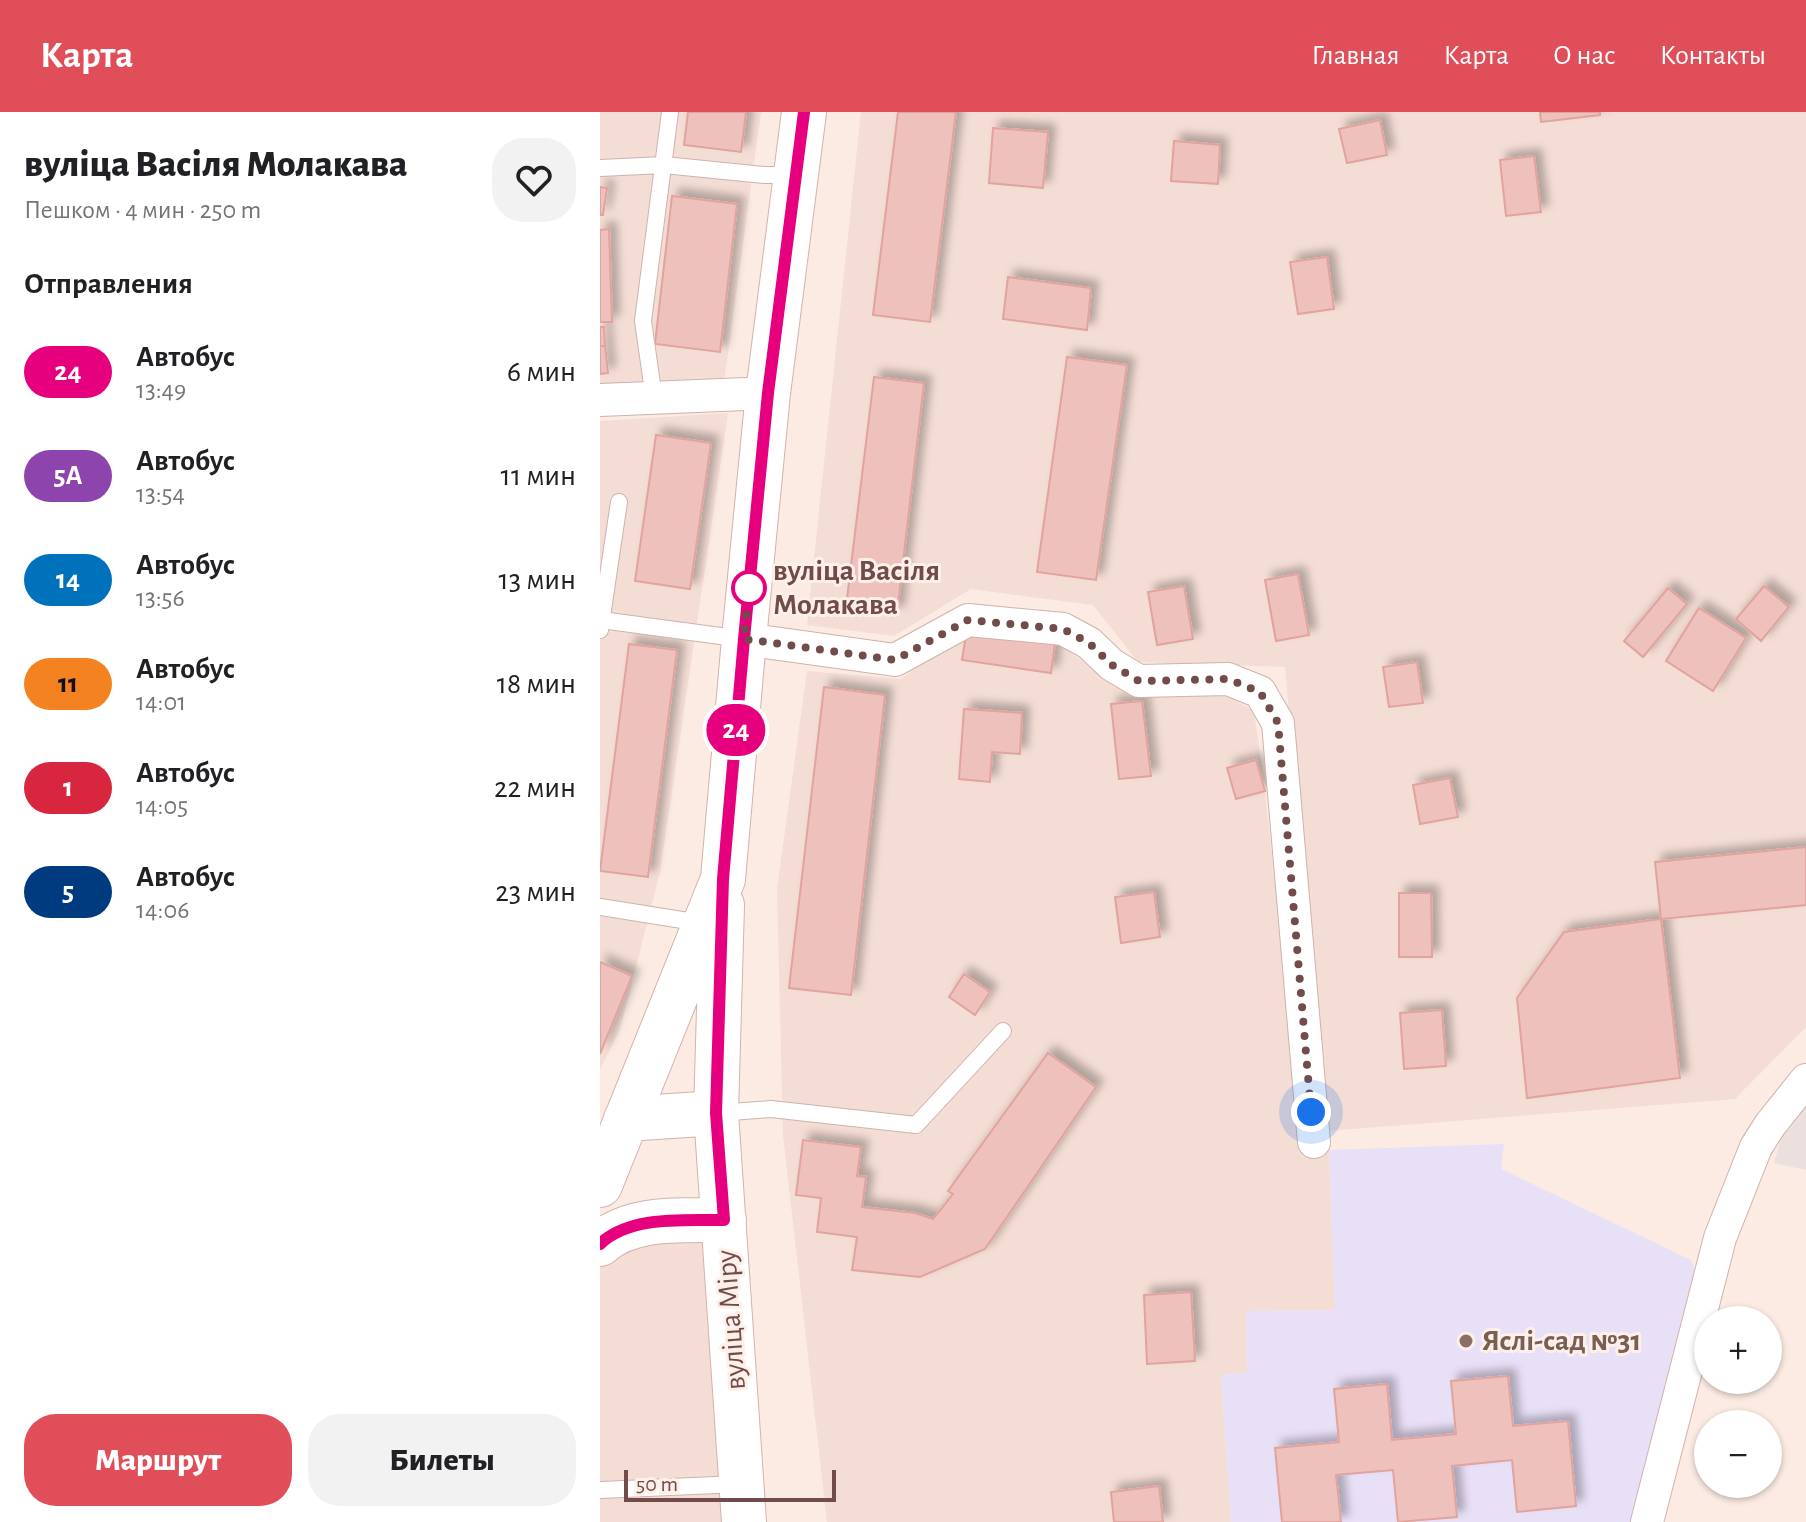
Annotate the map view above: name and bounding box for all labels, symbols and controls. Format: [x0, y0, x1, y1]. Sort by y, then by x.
text: Карта [40, 37, 133, 75]
text: Главная [1311, 42, 1399, 70]
text: Карта [1443, 42, 1509, 70]
text: О нас [1553, 42, 1616, 70]
text: Контакты [1660, 42, 1766, 70]
button: heart [492, 138, 576, 222]
text: вуліца Васіля Молакава [24, 146, 407, 184]
text: Пешком · 4 мин · 250 m [24, 197, 261, 223]
text: Отправления [24, 269, 193, 299]
text: Автобус [136, 342, 235, 372]
text: 6 мин [507, 357, 576, 387]
text: 24 [54, 358, 82, 386]
text: 13:49 [136, 377, 186, 403]
text: Автобус [136, 446, 235, 476]
text: 11 мин [501, 461, 576, 491]
text: 5А [53, 462, 83, 490]
text: 13:54 [136, 481, 185, 507]
text: Автобус [136, 550, 235, 580]
place label: вуліца Васіля Молакава [773, 556, 940, 620]
text: 13 мин [499, 565, 576, 595]
text: 14 [56, 566, 80, 594]
marker: вуліца Васіля Молакава [732, 571, 766, 605]
text: 13:56 [136, 585, 185, 611]
text: Автобус [136, 654, 235, 684]
text: 18 мин [497, 669, 576, 699]
text: 11 [58, 670, 78, 698]
text: 14:01 [136, 689, 186, 715]
line badge: 24 [700, 704, 772, 756]
text: 24 [722, 716, 750, 744]
text: Автобус [136, 758, 235, 788]
text: 22 мин [494, 773, 576, 803]
text: 1 [63, 774, 73, 802]
text: 14:05 [136, 793, 188, 819]
text: Автобус [136, 862, 235, 892]
text: 23 мин [495, 877, 576, 907]
text: 5 [62, 878, 74, 906]
text: 14:06 [136, 897, 189, 923]
your location [1291, 1092, 1331, 1132]
street label: вуліца Міру [711, 1249, 751, 1391]
map controls [1694, 1306, 1782, 1498]
button: + [1694, 1306, 1782, 1394]
place label: Яслі-сад №31 [1482, 1326, 1641, 1356]
marker: Яслі-сад №31 [1457, 1332, 1475, 1350]
button: − [1694, 1410, 1782, 1498]
button: Маршрут [24, 1414, 292, 1506]
button: Билеты [308, 1414, 576, 1506]
scale bar [624, 1466, 836, 1502]
text: 50 m [636, 1473, 678, 1495]

